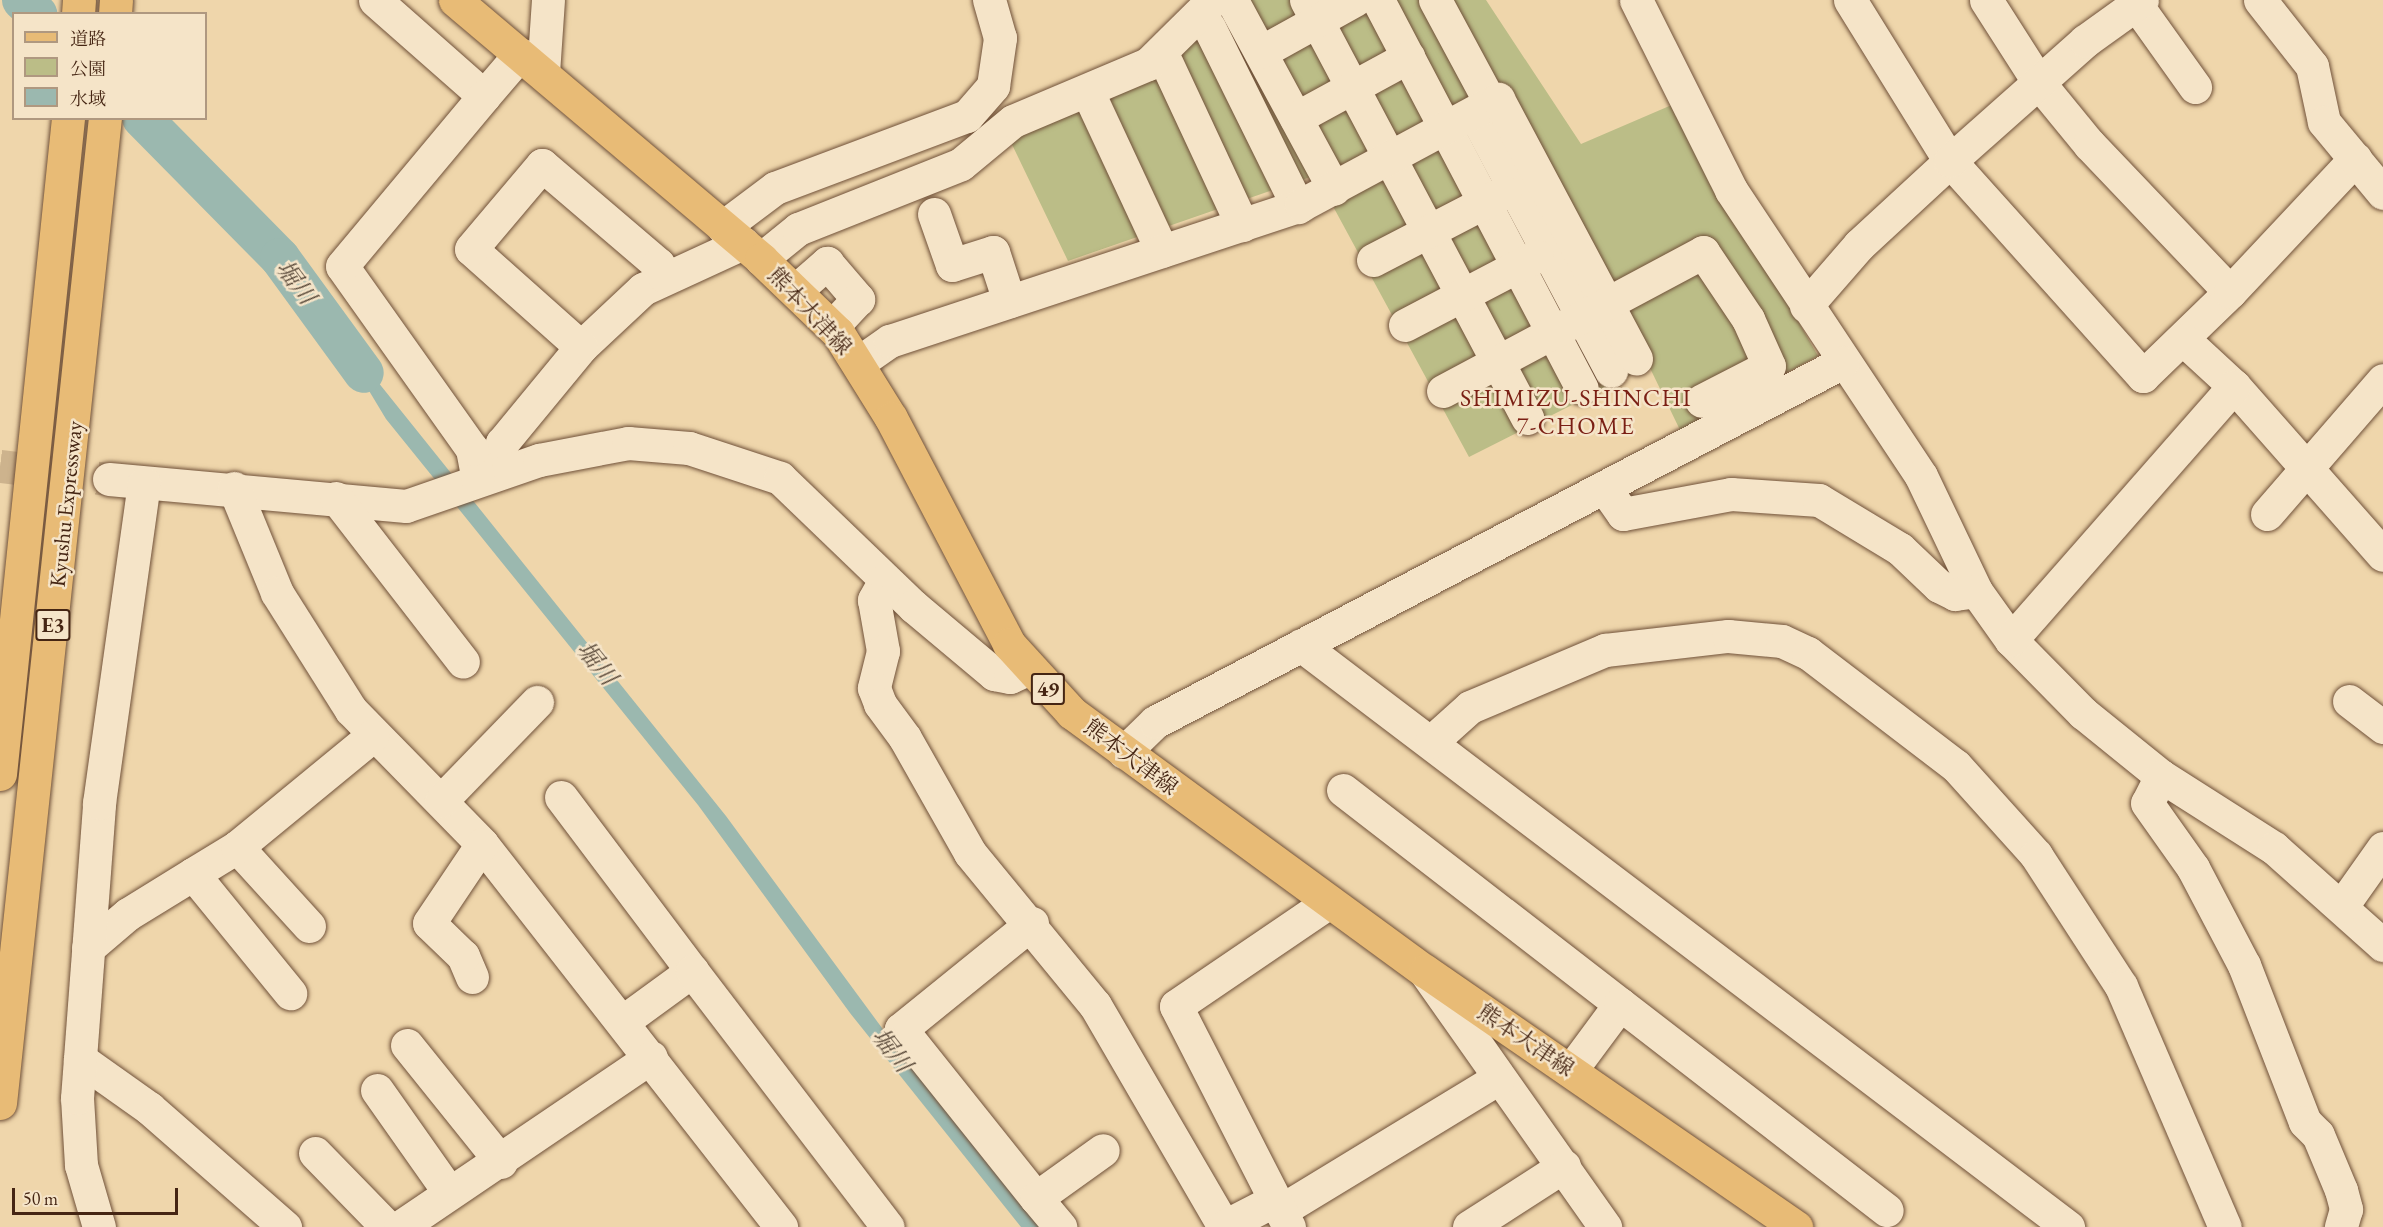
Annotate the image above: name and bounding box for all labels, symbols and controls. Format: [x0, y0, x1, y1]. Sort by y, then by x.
legend [12, 12, 207, 120]
text: 道路 [70, 27, 106, 50]
text: 公園 [70, 57, 106, 80]
text: 水域 [70, 87, 106, 110]
water label: 堀川 [270, 254, 322, 310]
street label: 熊本大津線 [763, 262, 857, 360]
district label: SHIMIZU-SHINCHI 7-CHOME [1460, 384, 1692, 440]
street label: Kyushu Expressway [44, 420, 88, 588]
road number: E3 [35, 607, 71, 643]
water label: 堀川 [571, 635, 623, 691]
road number: 49 [1030, 671, 1066, 707]
street label: 熊本大津線 [1079, 713, 1183, 801]
street label: 熊本大津線 [1473, 998, 1579, 1082]
water label: 堀川 [866, 1022, 918, 1078]
scale bar [15, 1176, 182, 1214]
text: 50 m [23, 1187, 58, 1210]

